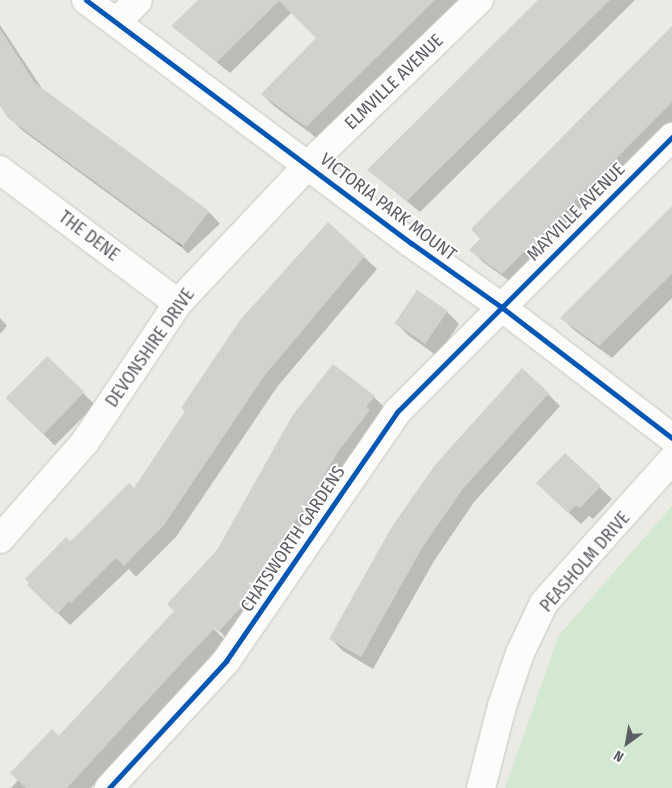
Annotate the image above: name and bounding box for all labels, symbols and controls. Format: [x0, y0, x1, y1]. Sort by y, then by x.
street label: ELMVILLE AVENUE [340, 30, 448, 134]
street label: VICTORIA PARK MOUNT [316, 149, 460, 265]
street label: MAYVILLE AVENUE [523, 159, 629, 265]
street label: THE DENE [54, 206, 124, 266]
street label: DEVONSHIRE DRIVE [101, 285, 199, 411]
street label: CHATSWORTH GARDENS [236, 462, 350, 616]
street label: PEASHOLM DRIVE [536, 507, 634, 617]
north arrow [602, 718, 652, 768]
text: N [611, 747, 627, 766]

